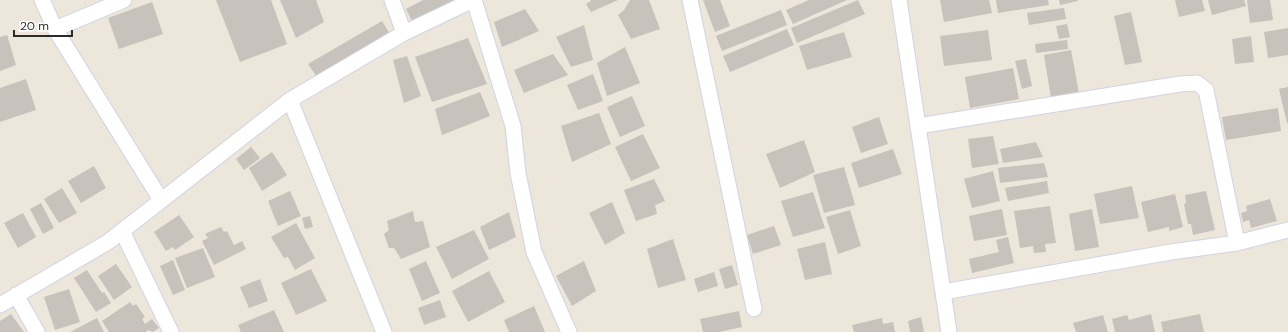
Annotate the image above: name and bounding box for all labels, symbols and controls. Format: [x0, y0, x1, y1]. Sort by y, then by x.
scale bar [14, 12, 72, 38]
text: 20 m [20, 18, 49, 34]

